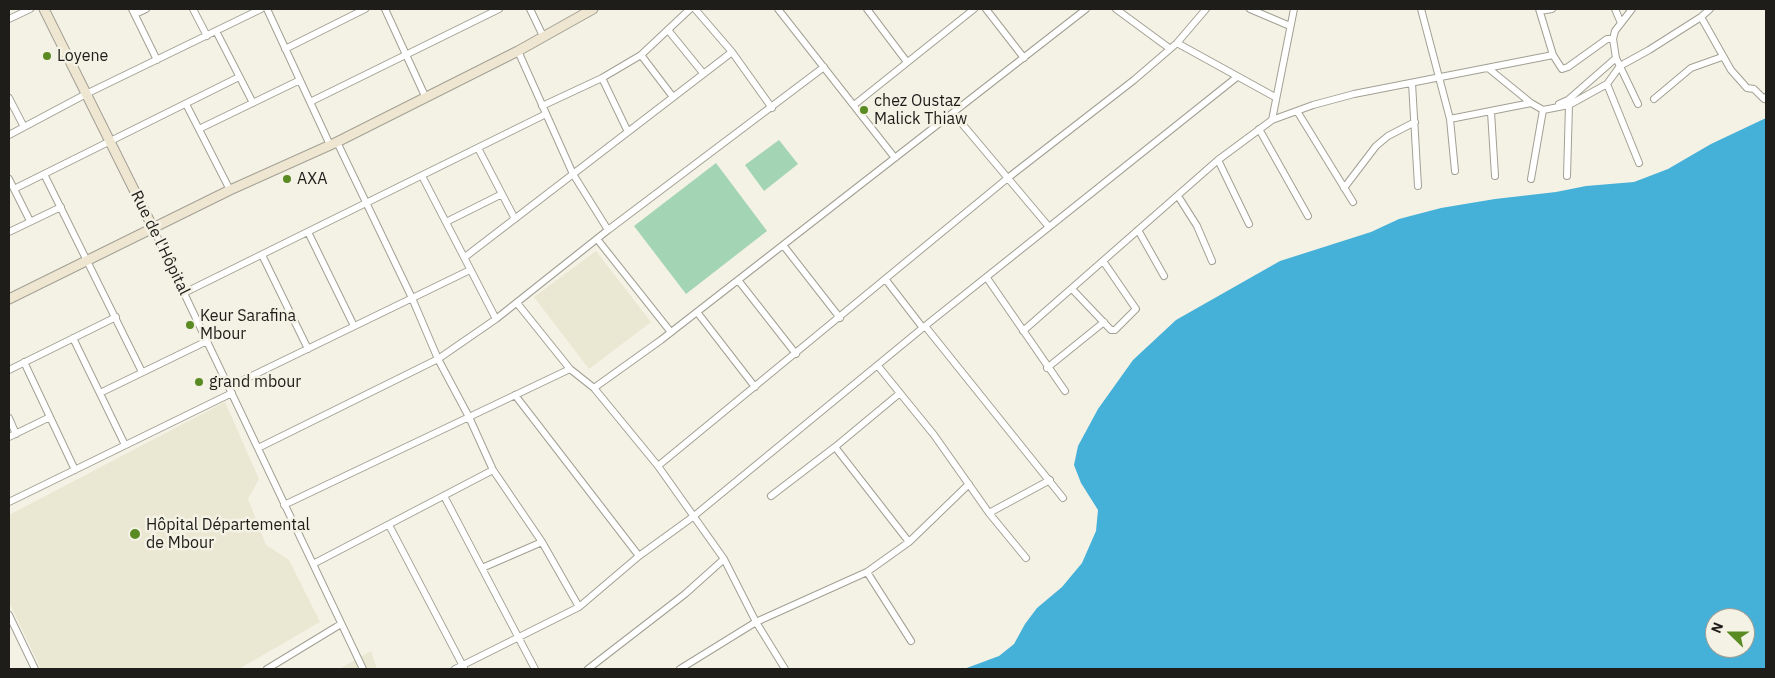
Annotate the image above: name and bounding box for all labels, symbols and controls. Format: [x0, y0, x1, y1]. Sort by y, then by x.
place label: Loyene [57, 46, 108, 66]
marker: Loyene [41, 50, 53, 62]
place label: chez Oustaz Malick Thiaw [874, 91, 967, 129]
marker: chez Oustaz Malick Thiaw [858, 104, 870, 116]
place label: AXA [297, 169, 327, 189]
marker: AXA [281, 173, 293, 185]
street label: Rue de l'Hôpital [126, 188, 194, 298]
place label: Keur Sarafina Mbour [200, 306, 296, 344]
marker: Keur Sarafina Mbour [184, 319, 196, 331]
place label: grand mbour [209, 372, 301, 392]
marker: grand mbour [193, 376, 205, 388]
place label: Hôpital Départemental de Mbour [146, 515, 310, 553]
marker: Hôpital Départemental de Mbour [128, 527, 142, 541]
north arrow [1705, 608, 1755, 658]
text: N [1707, 620, 1727, 636]

